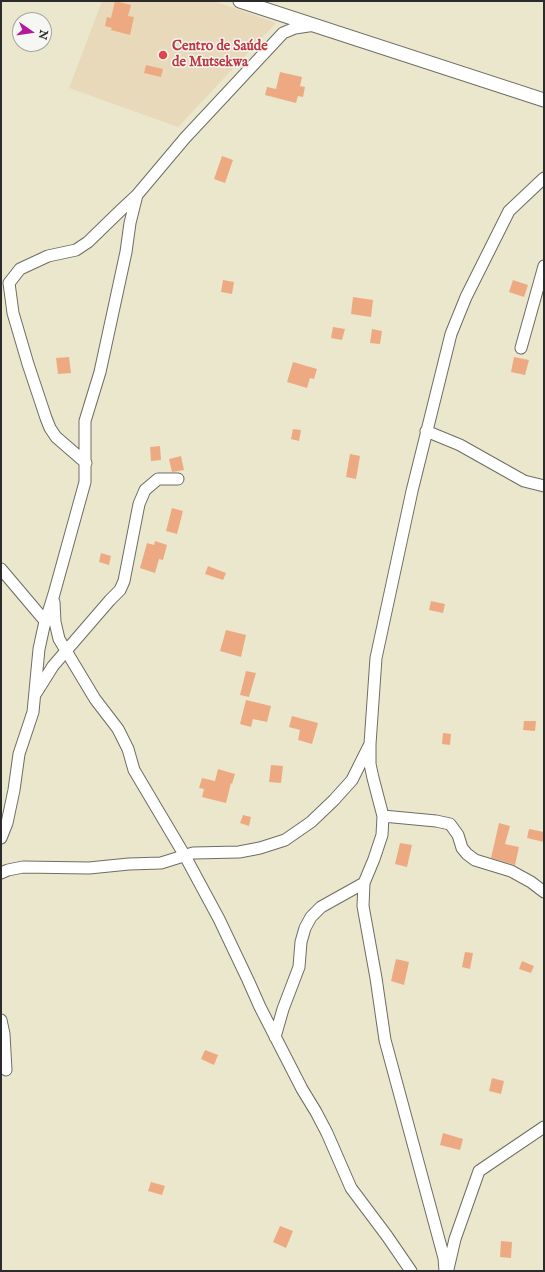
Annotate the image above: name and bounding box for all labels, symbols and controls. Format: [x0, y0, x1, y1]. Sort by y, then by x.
north arrow [12, 12, 52, 52]
text: N [35, 28, 51, 41]
place label: Centro de Saúde de Mutsekwa [172, 39, 268, 72]
marker: Centro de Saúde de Mutsekwa [157, 49, 169, 61]

